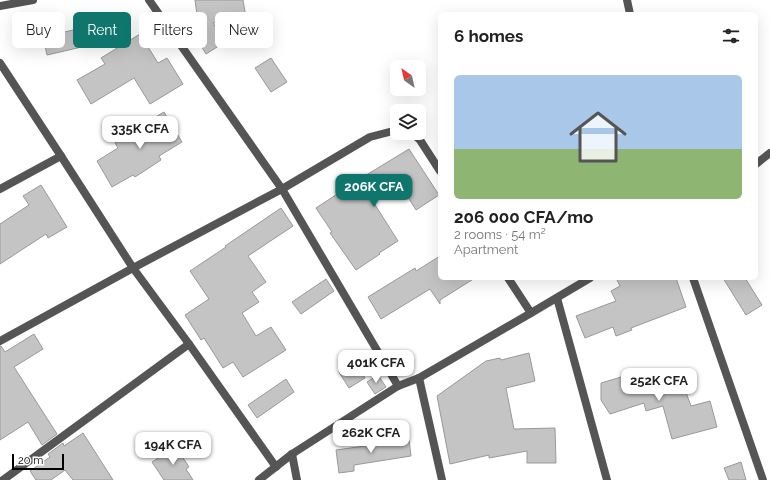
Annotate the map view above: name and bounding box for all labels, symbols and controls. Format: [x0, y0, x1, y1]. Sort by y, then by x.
chip: Buy [12, 12, 65, 48]
chip: Rent [73, 12, 131, 48]
chip: Filters [139, 12, 207, 48]
chip: New [215, 12, 273, 48]
icon: filters [720, 25, 742, 47]
text: 6 homes [454, 26, 523, 46]
north arrow [390, 60, 426, 96]
map controls [390, 60, 426, 140]
icon: home [562, 101, 634, 173]
button: layers [390, 104, 426, 140]
pin: 335K CFA [99, 116, 181, 150]
text: 335K CFA [111, 121, 169, 136]
pin: 206K CFA [333, 174, 415, 208]
text: 206K CFA [344, 179, 404, 194]
text: 206 000 CFA/mo [454, 207, 593, 227]
text: 2 rooms · 54 m² [454, 227, 546, 242]
text: Apartment [454, 242, 518, 257]
pin: 401K CFA [335, 350, 417, 384]
text: 401K CFA [347, 355, 405, 370]
pin: 252K CFA [618, 368, 700, 402]
text: 252K CFA [630, 373, 688, 388]
pin: 262K CFA [330, 420, 412, 454]
text: 262K CFA [342, 425, 400, 440]
pin: 194K CFA [132, 432, 214, 466]
text: 194K CFA [144, 437, 202, 452]
scale bar [12, 452, 64, 471]
text: 20 m [18, 454, 43, 467]

